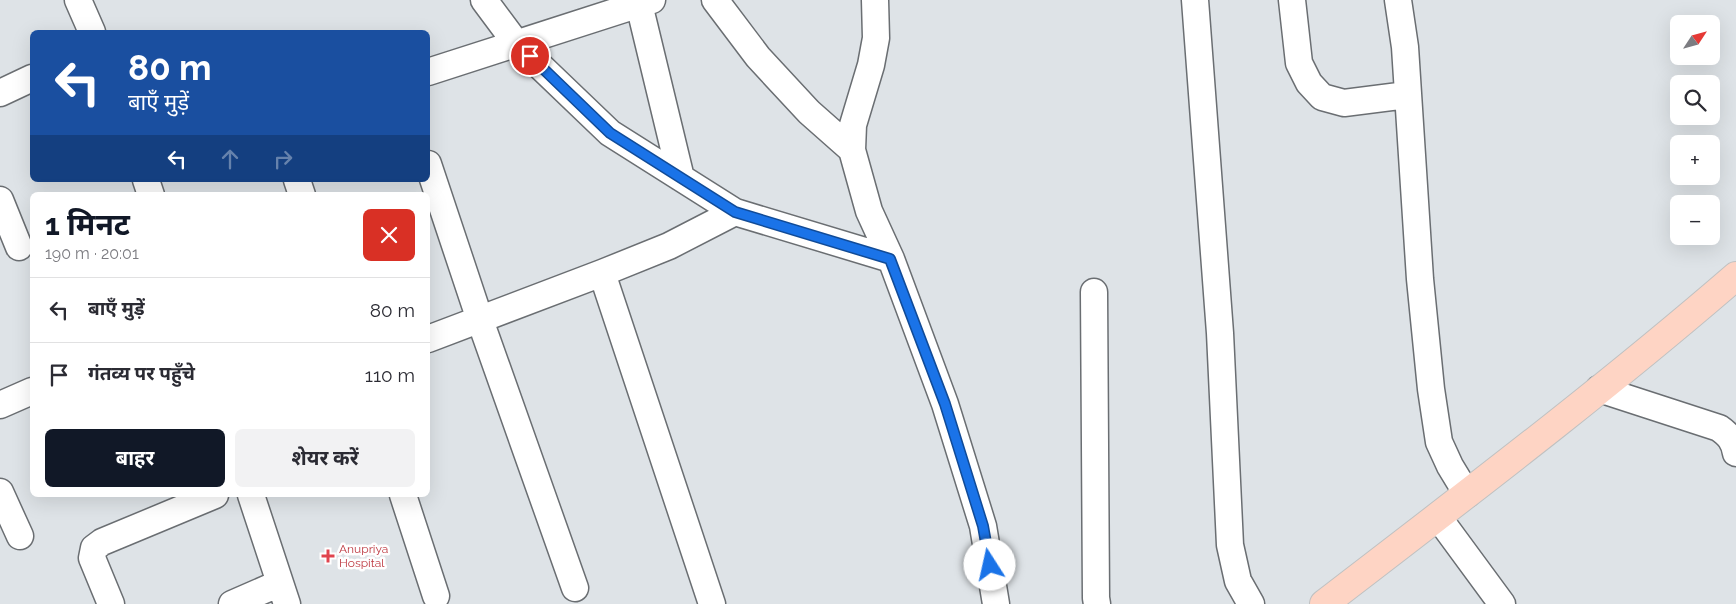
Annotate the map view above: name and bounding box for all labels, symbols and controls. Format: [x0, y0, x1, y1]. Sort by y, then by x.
north arrow [1670, 15, 1720, 65]
map controls [1670, 15, 1720, 245]
pin [509, 35, 551, 77]
icon: arrive [516, 42, 544, 70]
text: 80 m [128, 47, 212, 88]
icon: left [45, 50, 110, 115]
button: search [1670, 75, 1720, 125]
text: बाएँ मुड़ें [128, 89, 189, 115]
button: + [1670, 135, 1720, 185]
icon: left [163, 145, 191, 173]
icon: ahead [216, 145, 244, 173]
icon: right [269, 145, 297, 173]
button: − [1670, 195, 1720, 245]
text: 1 मिनट [45, 207, 130, 242]
button: close [363, 209, 415, 261]
text: 190 m · 20:01 [45, 244, 139, 263]
icon: left [45, 296, 73, 324]
text: बाएँ मुड़ें [88, 297, 145, 319]
text: 80 m [370, 299, 415, 321]
icon: arrive [45, 361, 73, 389]
text: गंतव्य पर पहुँचे [88, 362, 195, 384]
text: 110 m [365, 364, 415, 386]
button: बाहर [45, 429, 225, 487]
button: शेयर करें [235, 429, 415, 487]
position arrow [963, 538, 1015, 590]
place label: Anupriya Hospital [339, 542, 388, 570]
marker: Anupriya Hospital [321, 549, 335, 563]

